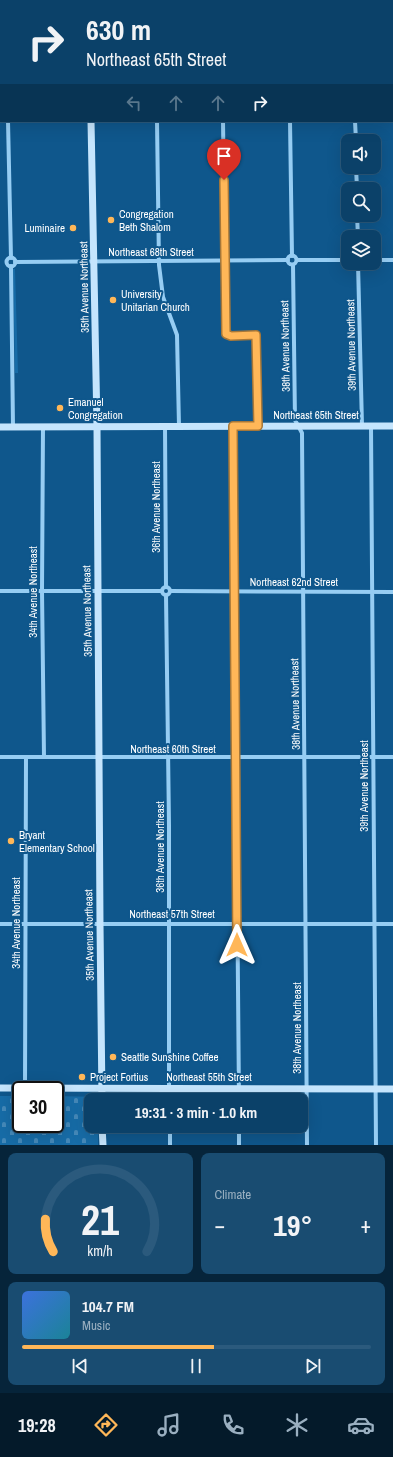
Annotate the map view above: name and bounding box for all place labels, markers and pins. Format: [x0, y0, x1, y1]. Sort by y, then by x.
pin [207, 139, 241, 180]
place label: Congregation Beth Shalom [119, 207, 174, 234]
marker: Congregation Beth Shalom [106, 215, 116, 225]
place label: Luminaire [24, 221, 65, 235]
marker: Luminaire [68, 223, 78, 233]
place label: University Unitarian Church [121, 287, 190, 314]
marker: University Unitarian Church [108, 295, 118, 305]
place label: Emanuel Congregation [68, 395, 123, 422]
marker: Emanuel Congregation [55, 403, 65, 413]
place label: Bryant Elementary School [19, 828, 95, 855]
marker: Bryant Elementary School [6, 836, 16, 846]
place label: Seattle Sunshine Coffee [121, 1050, 219, 1064]
marker: Seattle Sunshine Coffee [108, 1052, 118, 1062]
place label: Project Fortius [90, 1070, 149, 1084]
marker: Project Fortius [77, 1072, 87, 1082]

